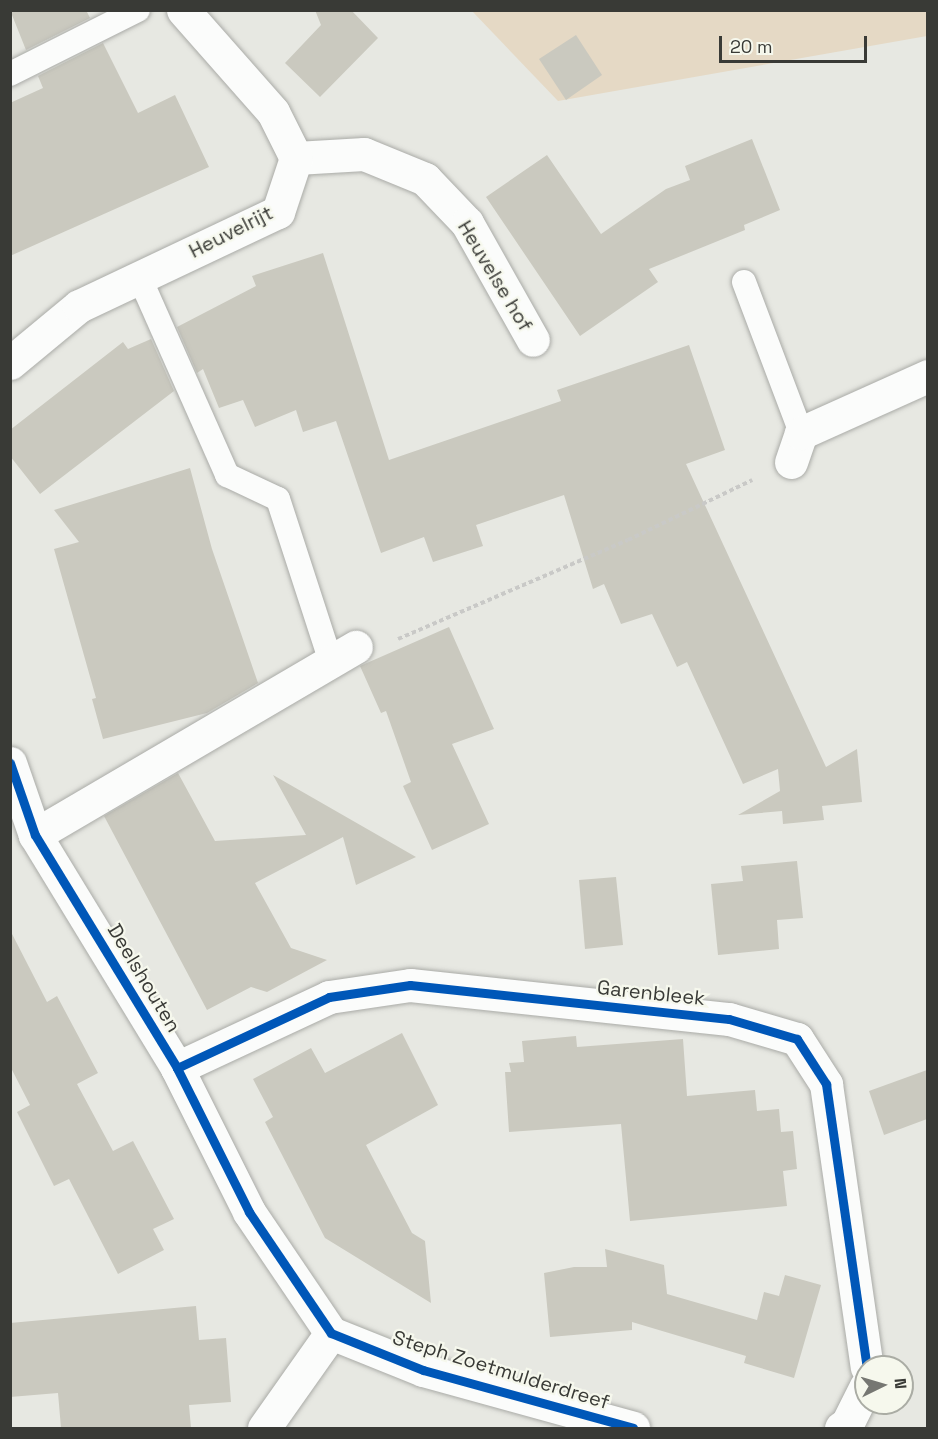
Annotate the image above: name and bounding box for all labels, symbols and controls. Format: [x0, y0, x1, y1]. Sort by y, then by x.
scale bar [722, 24, 870, 62]
text: 20 m [730, 35, 773, 58]
street label: Heuvelrijt [185, 201, 277, 263]
street label: Heuvelse hof [453, 216, 537, 336]
street label: Deelshouten [102, 919, 186, 1037]
street label: Garenbleek [596, 975, 706, 1011]
street label: Steph Zoetmulderdreef [390, 1326, 612, 1414]
north arrow [854, 1355, 914, 1415]
text: N [890, 1377, 911, 1390]

